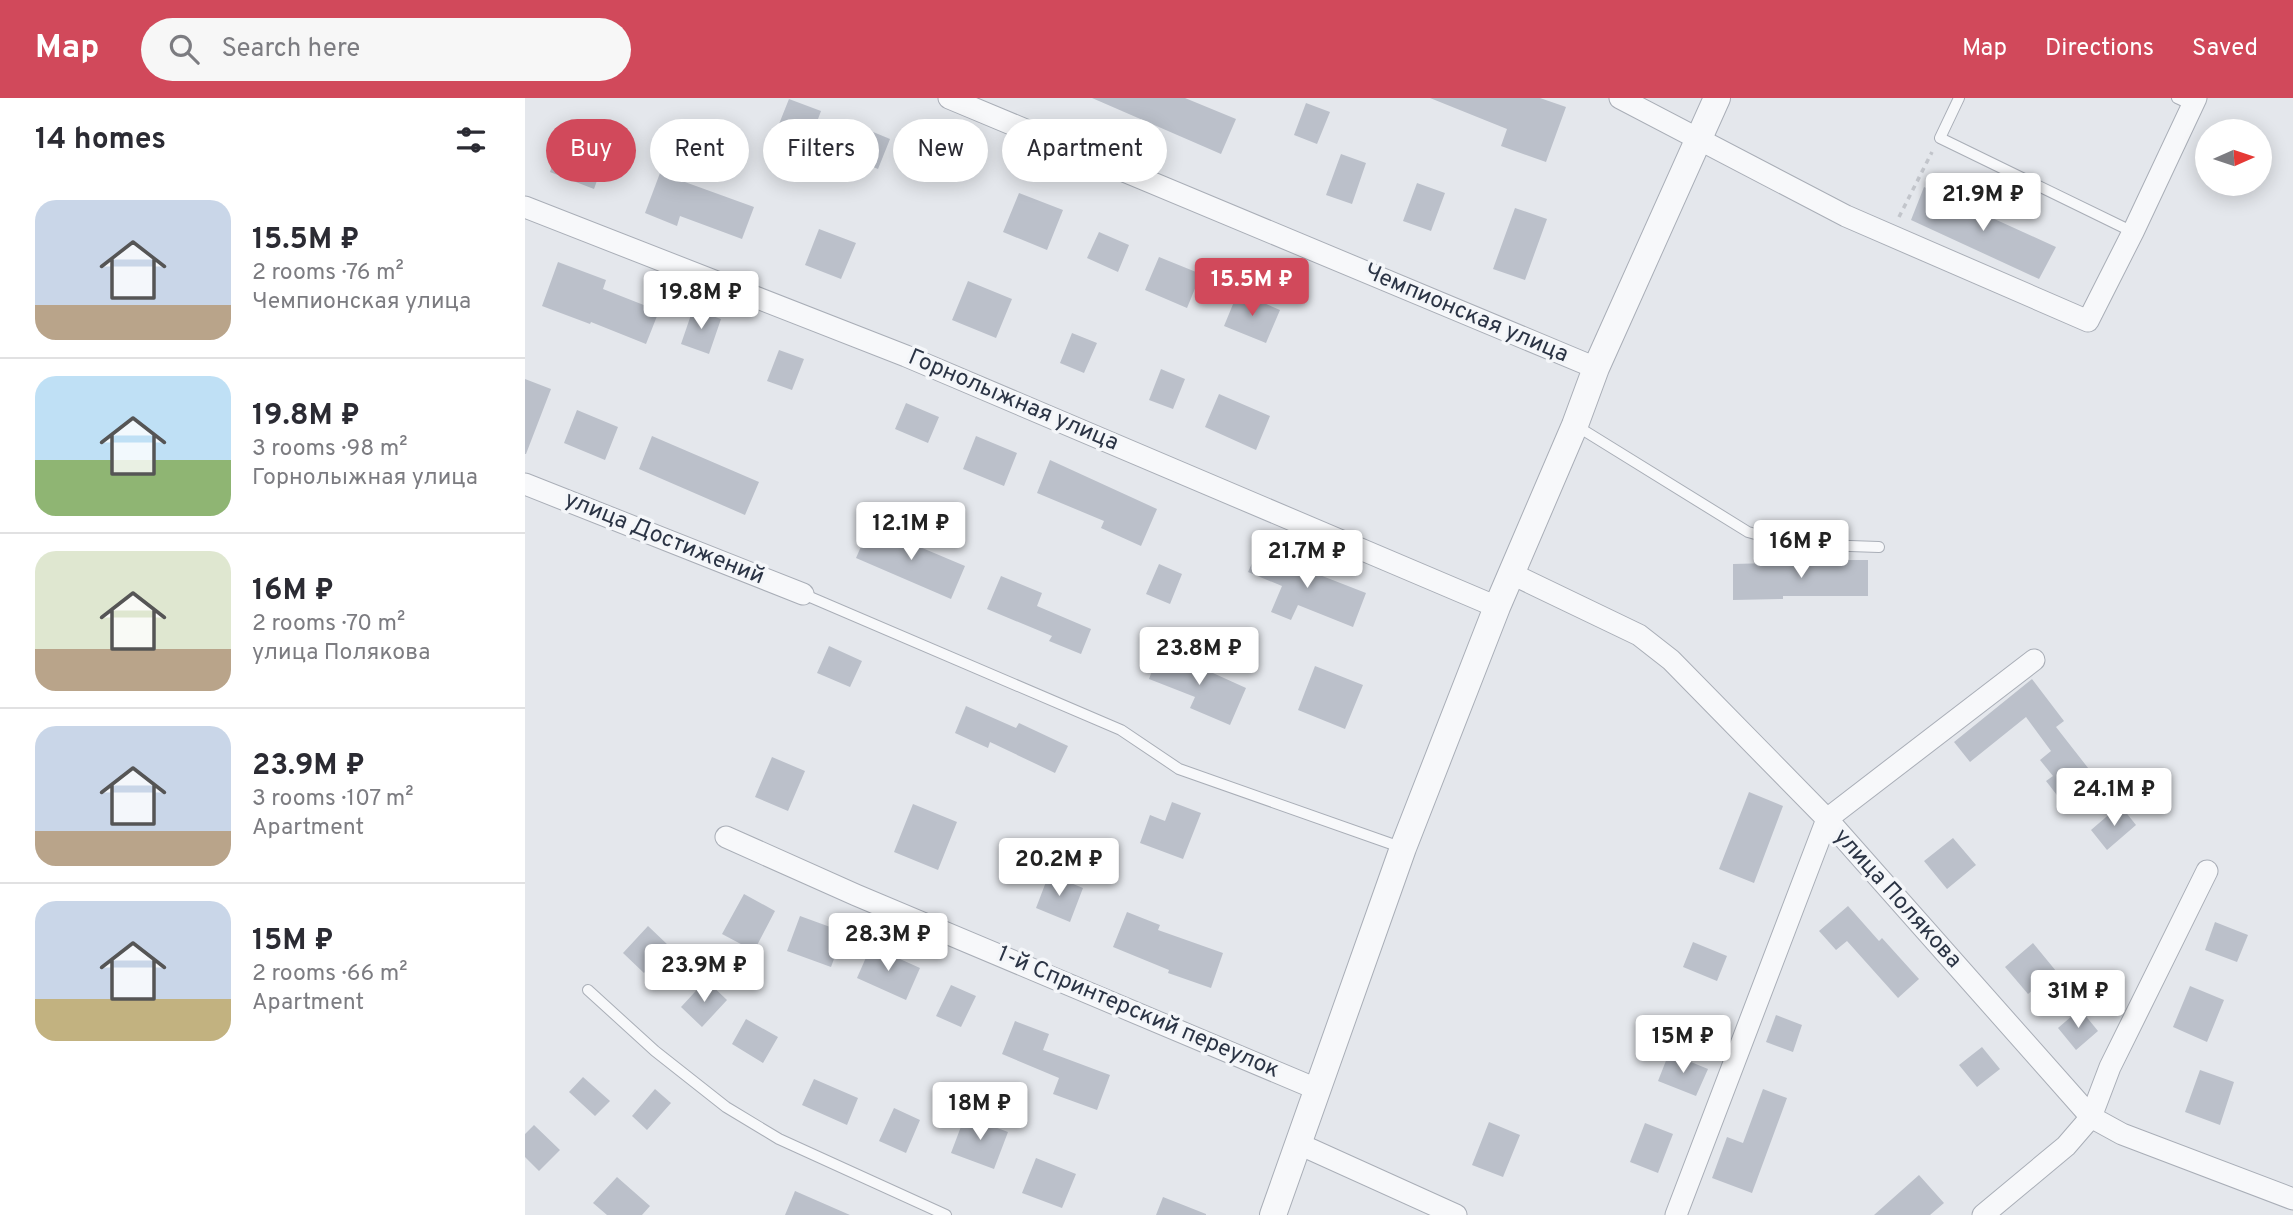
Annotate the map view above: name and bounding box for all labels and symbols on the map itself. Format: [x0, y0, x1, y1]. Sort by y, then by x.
north arrow [2195, 119, 2271, 196]
pin: 21.9M ₽ [1918, 174, 2048, 233]
pin: 15.5M ₽ [1187, 258, 1317, 318]
street label: Чемпионская улица [1359, 258, 1573, 370]
pin: 19.8M ₽ [636, 272, 766, 331]
street label: Горнолыжная улица [903, 344, 1123, 458]
street label: улица Достижений [560, 486, 768, 592]
pin: 12.1M ₽ [846, 503, 976, 562]
pin: 16M ₽ [1752, 520, 1850, 580]
pin: 21.7M ₽ [1242, 531, 1372, 590]
pin: 23.8M ₽ [1134, 628, 1264, 687]
pin: 24.1M ₽ [2049, 768, 2179, 828]
street label: улица Полякова [1827, 823, 1967, 975]
pin: 20.2M ₽ [994, 838, 1124, 898]
pin: 28.3M ₽ [823, 914, 953, 973]
street label: 1-й Спринтерский переулок [993, 940, 1283, 1086]
pin: 23.9M ₽ [639, 944, 769, 1004]
pin: 31M ₽ [2029, 970, 2127, 1030]
pin: 15M ₽ [1634, 1016, 1732, 1075]
pin: 18M ₽ [931, 1082, 1029, 1142]

